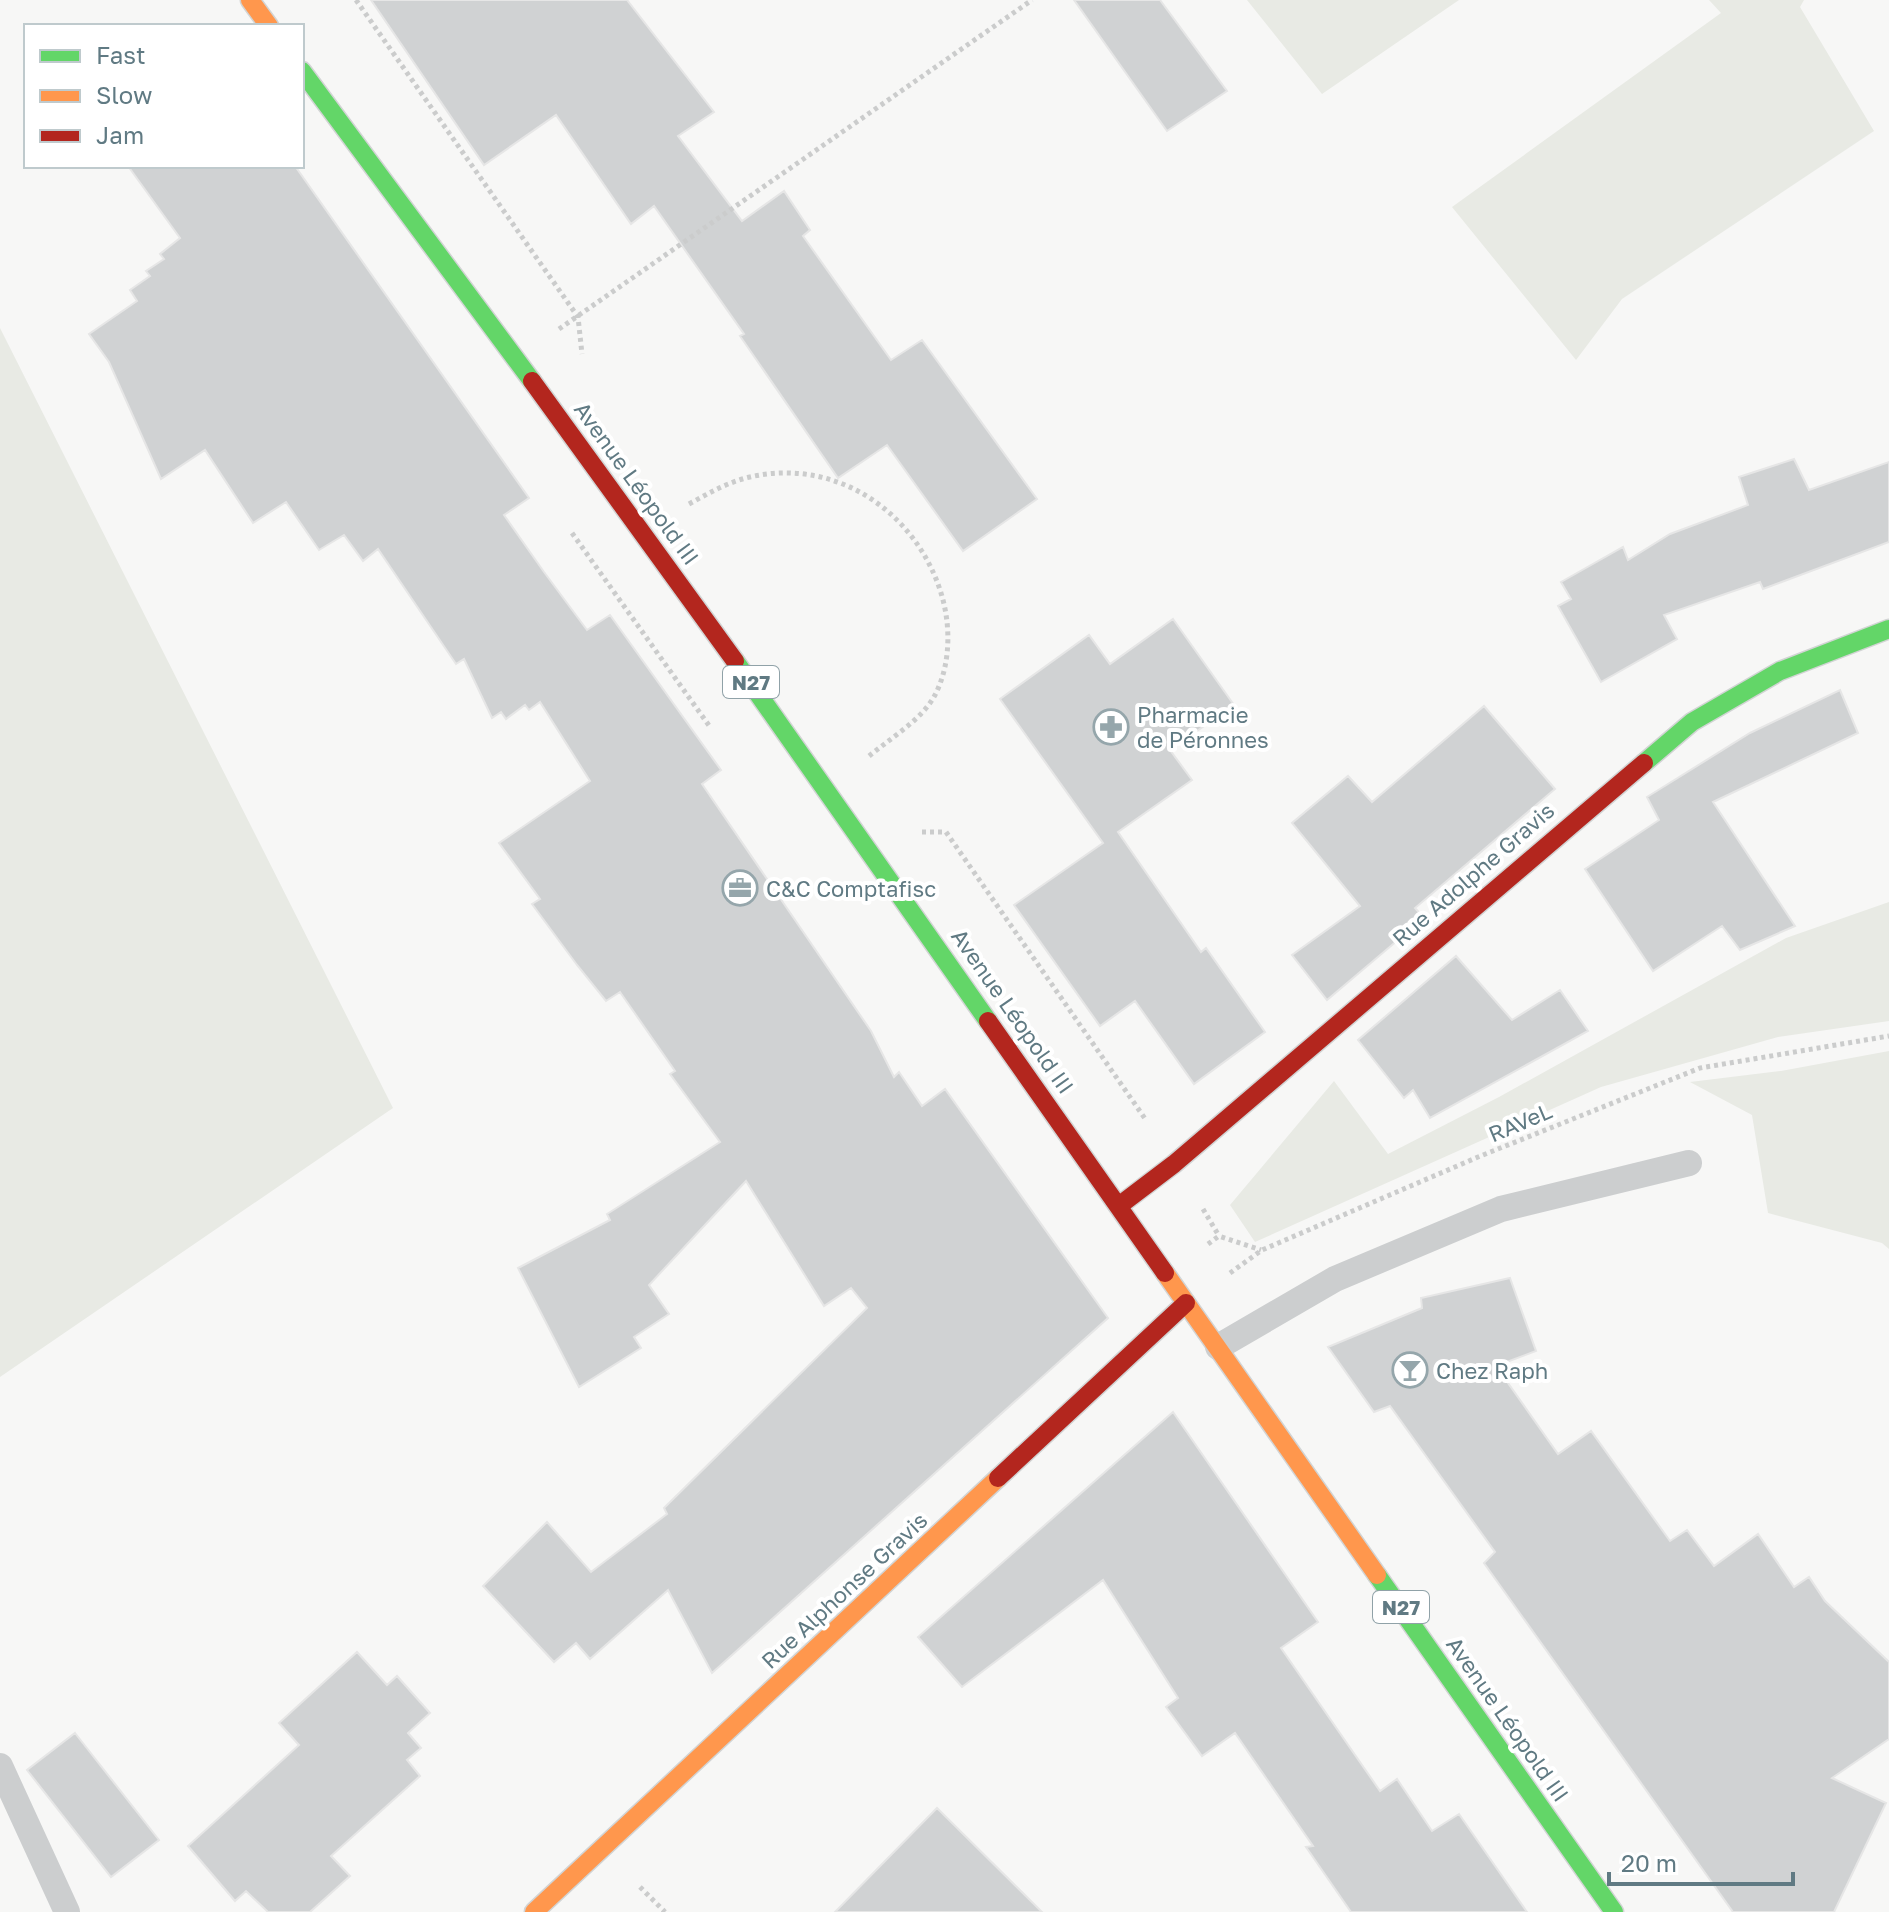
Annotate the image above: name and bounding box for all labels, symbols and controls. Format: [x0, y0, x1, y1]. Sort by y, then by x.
legend [24, 24, 304, 168]
text: Fast [96, 40, 146, 69]
text: Slow [96, 80, 152, 109]
text: Jam [96, 120, 144, 149]
street label: Avenue Léopold III [569, 396, 705, 570]
road number: N27 [723, 666, 779, 698]
place label: Pharmacie de Péronnes [1137, 701, 1269, 753]
pharmacy icon: Pharmacie de Péronnes [1092, 708, 1130, 746]
street label: Rue Adolphe Gravis [1387, 796, 1559, 952]
office icon: C&C Comptafisc [721, 869, 759, 907]
place label: C&C Comptafisc [766, 875, 936, 902]
street label: Avenue Léopold III [946, 923, 1080, 1099]
street label: RAVeL [1484, 1096, 1556, 1147]
bar icon: Chez Raph [1391, 1351, 1429, 1389]
place label: Chez Raph [1436, 1357, 1548, 1384]
street label: Rue Alphonse Gravis [755, 1506, 933, 1674]
road number: N27 [1373, 1591, 1429, 1623]
street label: Avenue Léopold III [1441, 1631, 1575, 1807]
scale bar [1609, 1836, 1793, 1886]
text: 20 m [1621, 1848, 1677, 1877]

